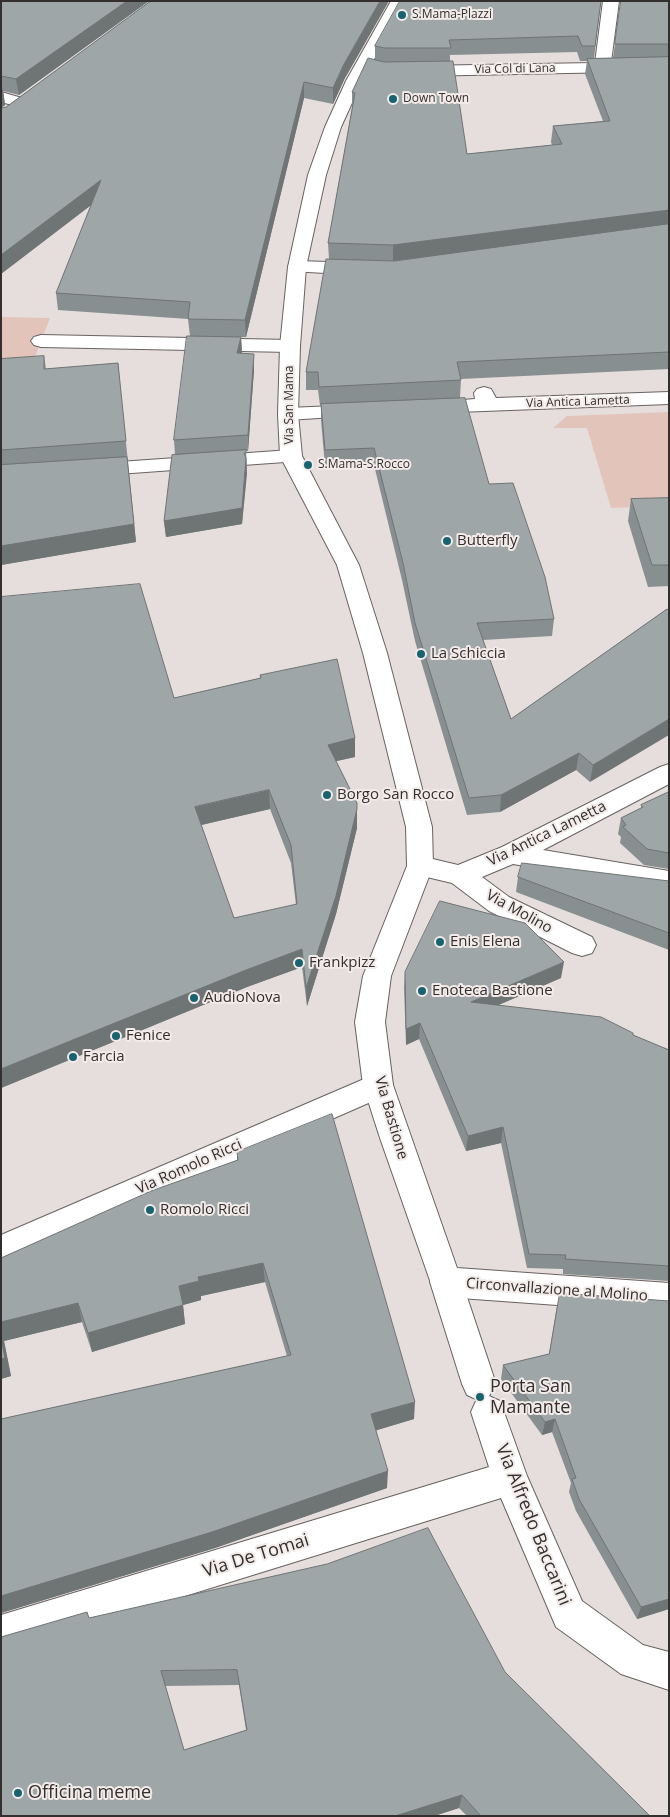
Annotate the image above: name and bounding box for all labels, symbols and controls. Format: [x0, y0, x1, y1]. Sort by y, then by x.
place label: S.Mama-Plazzi [412, 8, 492, 22]
marker: S.Mama-Plazzi [396, 9, 408, 21]
street label: Via Col di Lana [474, 61, 556, 77]
place label: Down Town [403, 92, 469, 106]
marker: Down Town [387, 93, 399, 105]
street label: Via San Mama [283, 366, 297, 444]
street label: Via Antica Lametta [526, 393, 630, 411]
place label: S.Mama-S.Rocco [318, 458, 410, 472]
marker: S.Mama-S.Rocco [302, 459, 314, 471]
place label: Butterfly [457, 532, 517, 550]
marker: Butterfly [441, 535, 453, 547]
place label: La Schiccia [431, 645, 506, 663]
marker: La Schiccia [415, 648, 427, 660]
place label: Borgo San Rocco [337, 786, 454, 804]
marker: Borgo San Rocco [321, 789, 333, 801]
street label: Via Antica Lametta [485, 797, 609, 871]
street label: Via Molino [483, 886, 555, 938]
place label: Enis Elena [450, 933, 520, 951]
marker: Enis Elena [434, 936, 446, 948]
place label: Frankpizz [309, 954, 375, 972]
marker: Frankpizz [293, 957, 305, 969]
place label: Enoteca Bastione [432, 982, 553, 1000]
marker: Enoteca Bastione [416, 985, 428, 997]
place label: AudioNova [204, 989, 281, 1007]
marker: AudioNova [188, 992, 200, 1004]
place label: Fenice [126, 1027, 171, 1045]
marker: Fenice [110, 1030, 122, 1042]
place label: Farcia [83, 1048, 125, 1066]
marker: Farcia [67, 1051, 79, 1063]
street label: Via Bastione [371, 1074, 411, 1162]
street label: Via Romolo Ricci [133, 1136, 245, 1198]
place label: Romolo Ricci [160, 1201, 249, 1219]
marker: Romolo Ricci [144, 1204, 156, 1216]
street label: Circonvallazione al Molino [465, 1275, 649, 1305]
place label: Porta San Mamante [490, 1376, 571, 1418]
marker: Porta San Mamante [474, 1391, 486, 1403]
street label: Via Alfredo Baccarini [491, 1441, 575, 1609]
street label: Via De Tomai [200, 1530, 312, 1582]
place label: Officina meme [28, 1782, 151, 1804]
marker: Officina meme [12, 1787, 24, 1799]

